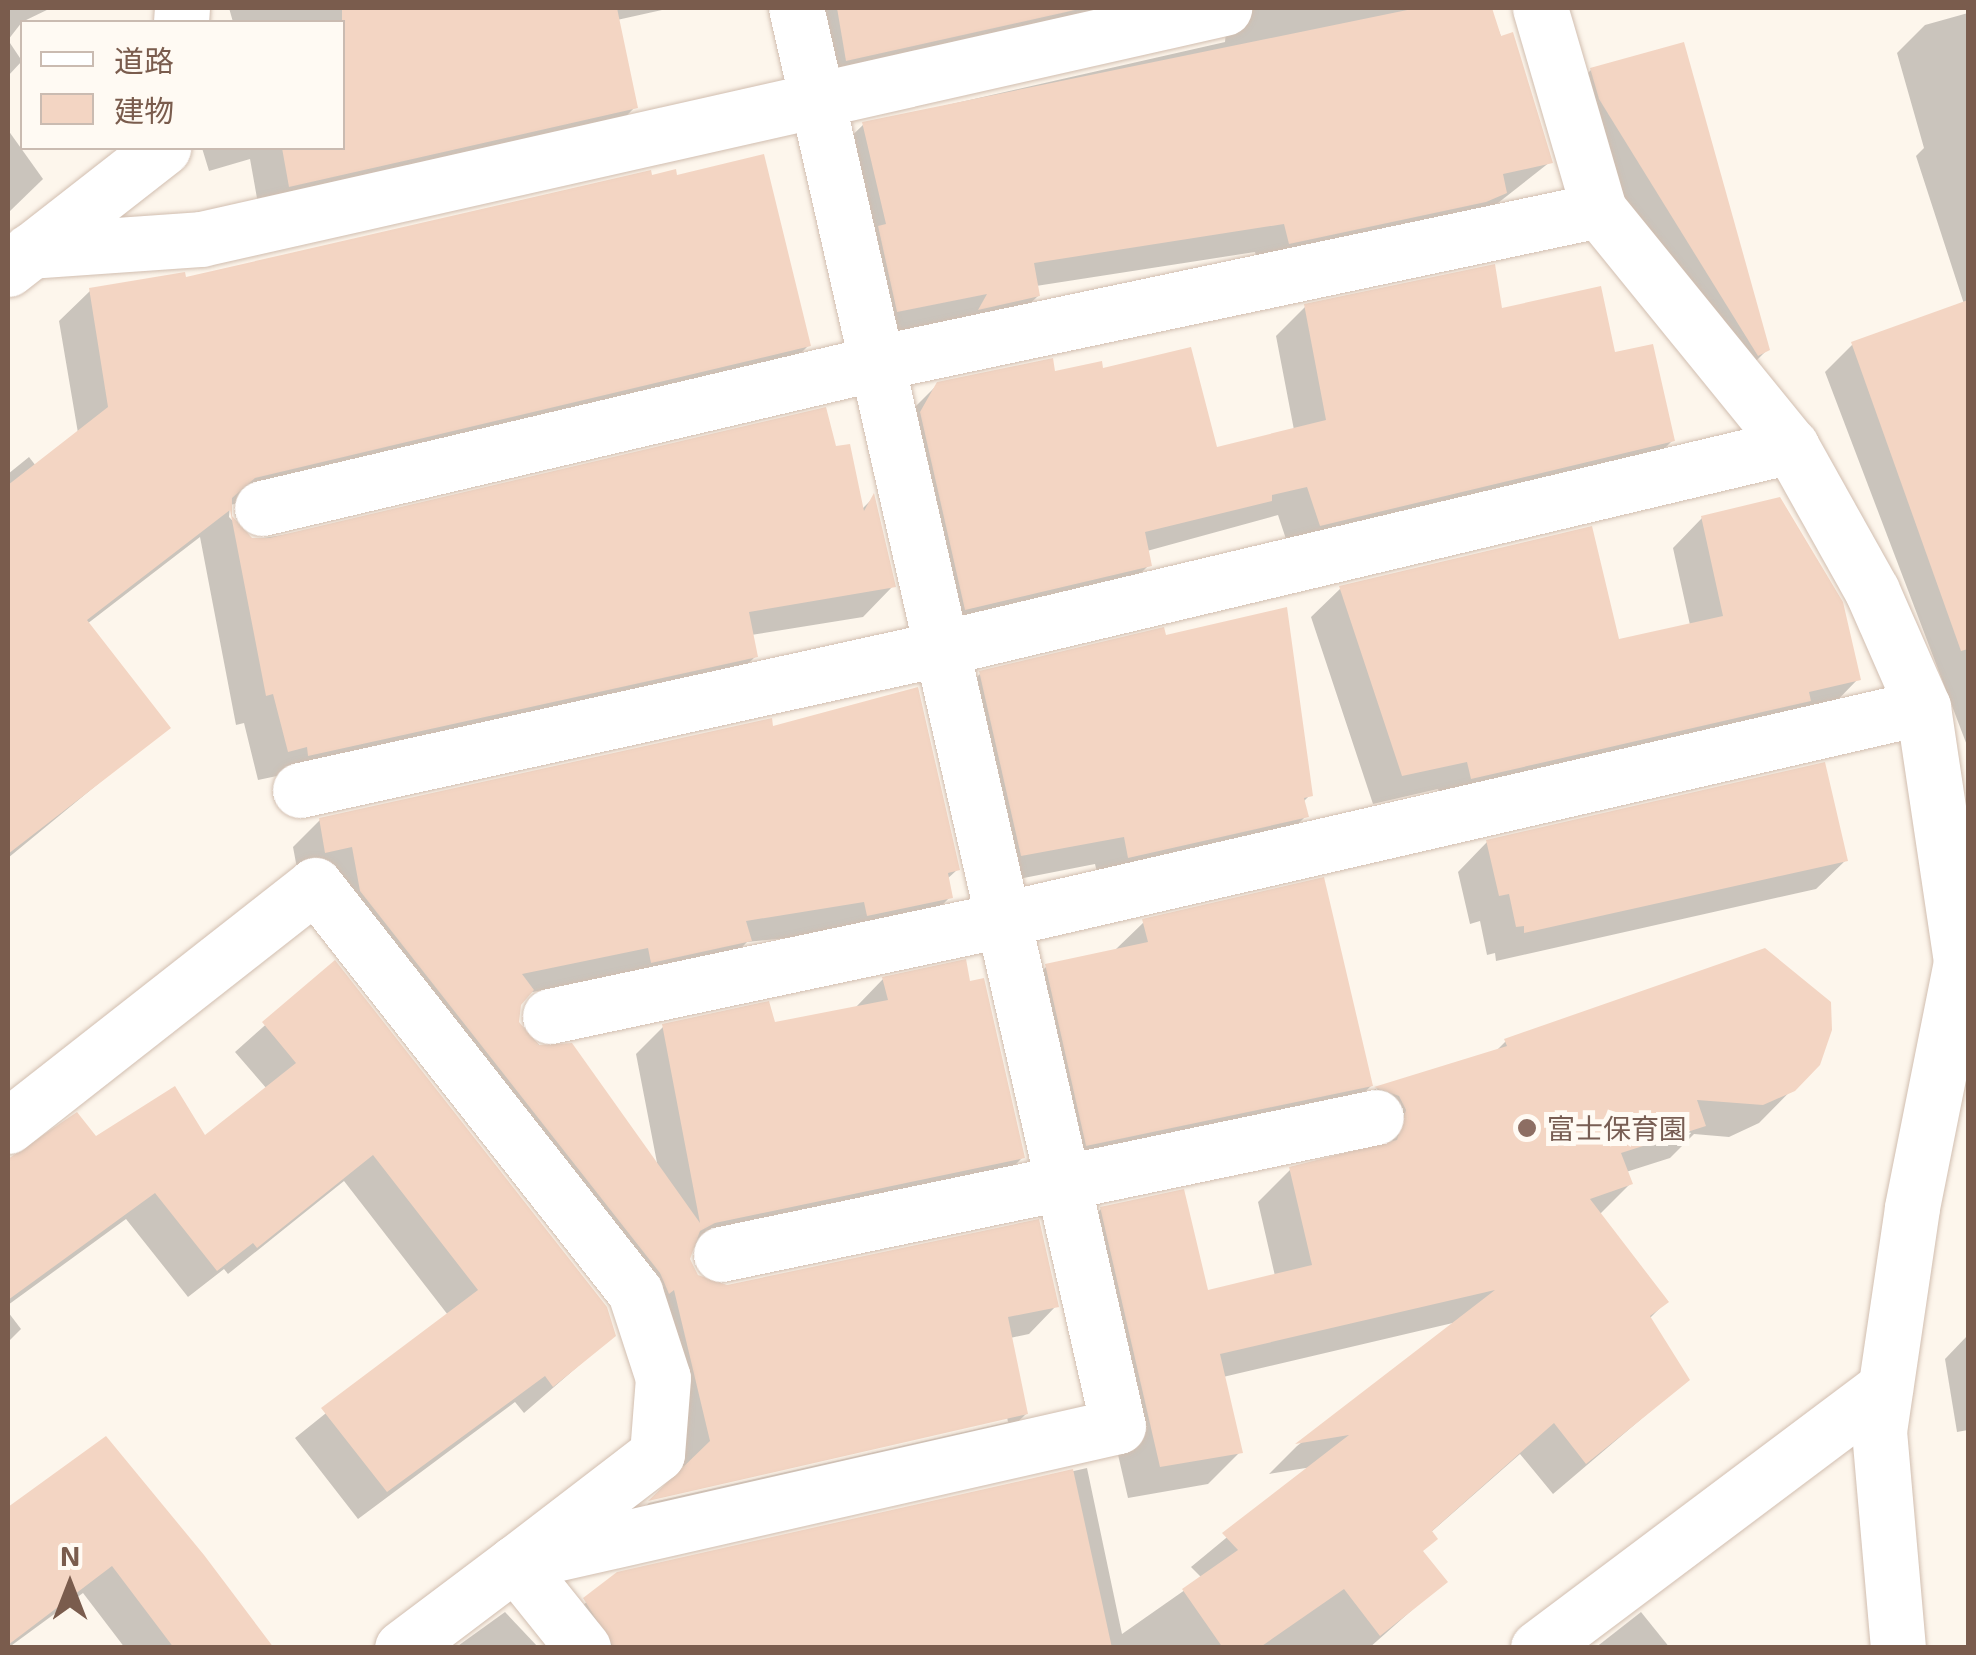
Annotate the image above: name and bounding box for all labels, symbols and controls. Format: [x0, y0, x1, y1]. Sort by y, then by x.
legend [20, 20, 345, 150]
text: 道路 [114, 42, 174, 78]
text: 建物 [114, 92, 174, 128]
place label: 富士保育園 [1547, 1111, 1687, 1145]
marker: 富士保育園 [1516, 1117, 1538, 1139]
north arrow [20, 1535, 120, 1635]
text: N [60, 1538, 80, 1572]

